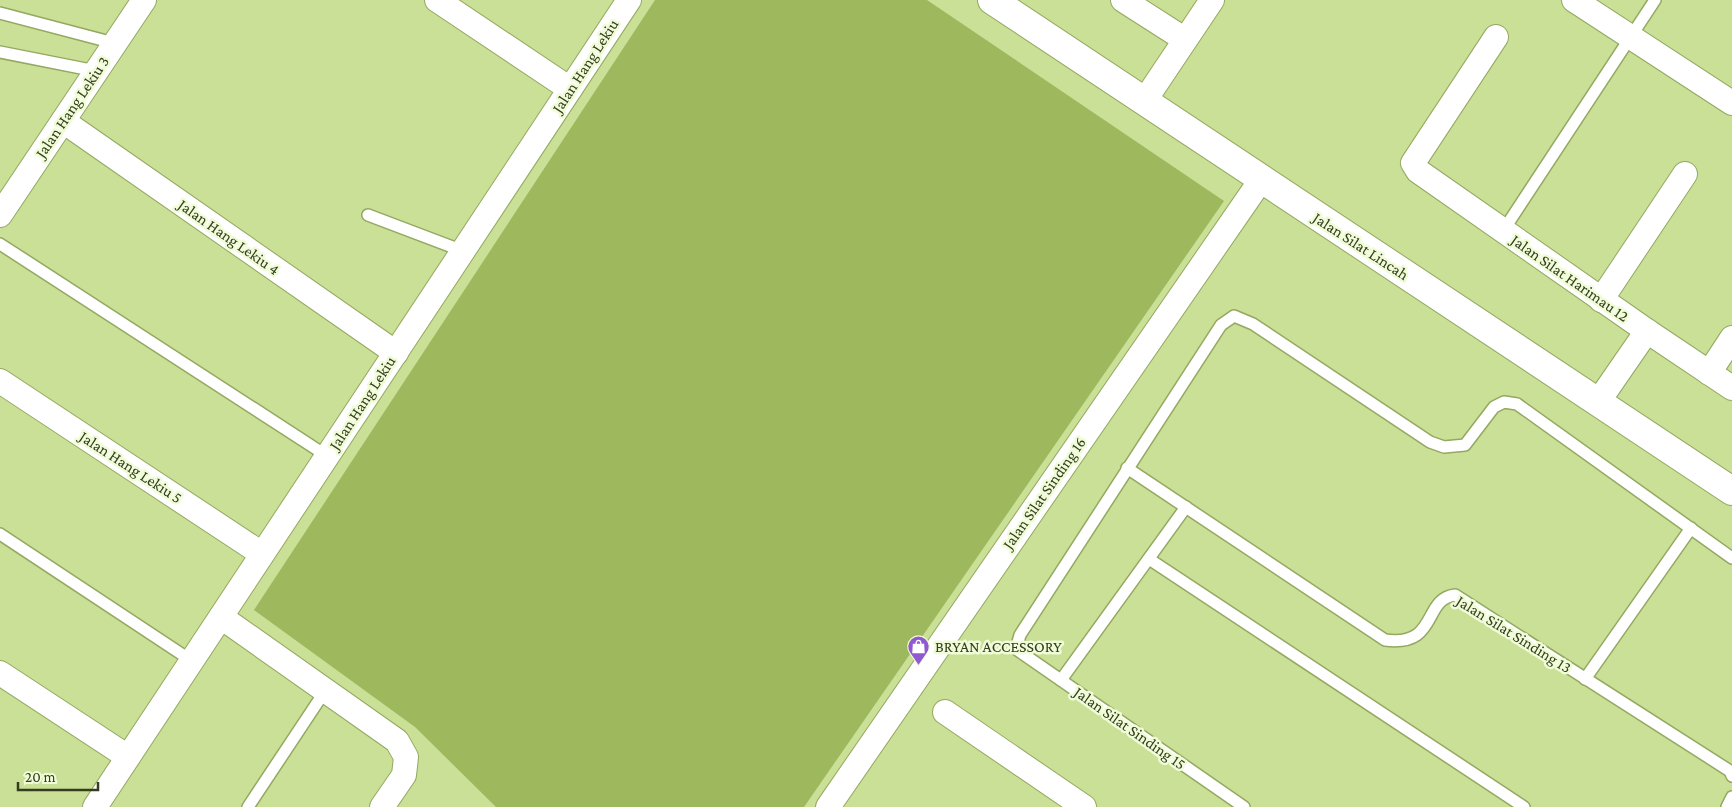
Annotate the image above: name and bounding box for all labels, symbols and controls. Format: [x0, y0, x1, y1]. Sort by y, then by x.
street label: Jalan Hang Lekiu [547, 16, 623, 118]
street label: Jalan Hang Lekiu 3 [31, 53, 113, 163]
street label: Jalan Hang Lekiu 4 [173, 195, 283, 279]
street label: Jalan Silat Lincah [1308, 208, 1412, 284]
street label: Jalan Silat Harimau 12 [1506, 230, 1632, 326]
street label: Jalan Hang Lekiu [324, 353, 400, 455]
street label: Jalan Hang Lekiu 5 [74, 427, 185, 507]
street label: Jalan Silat Sinding 16 [998, 434, 1090, 554]
street label: Jalan Silat Sinding 13 [1451, 591, 1574, 677]
shop icon: BRYAN ACCESSORY [907, 634, 931, 665]
place label: BRYAN ACCESSORY [935, 638, 1062, 655]
street label: Jalan Silat Sinding 15 [1069, 682, 1189, 774]
scale bar [18, 760, 98, 792]
text: 20 m [25, 769, 56, 785]

